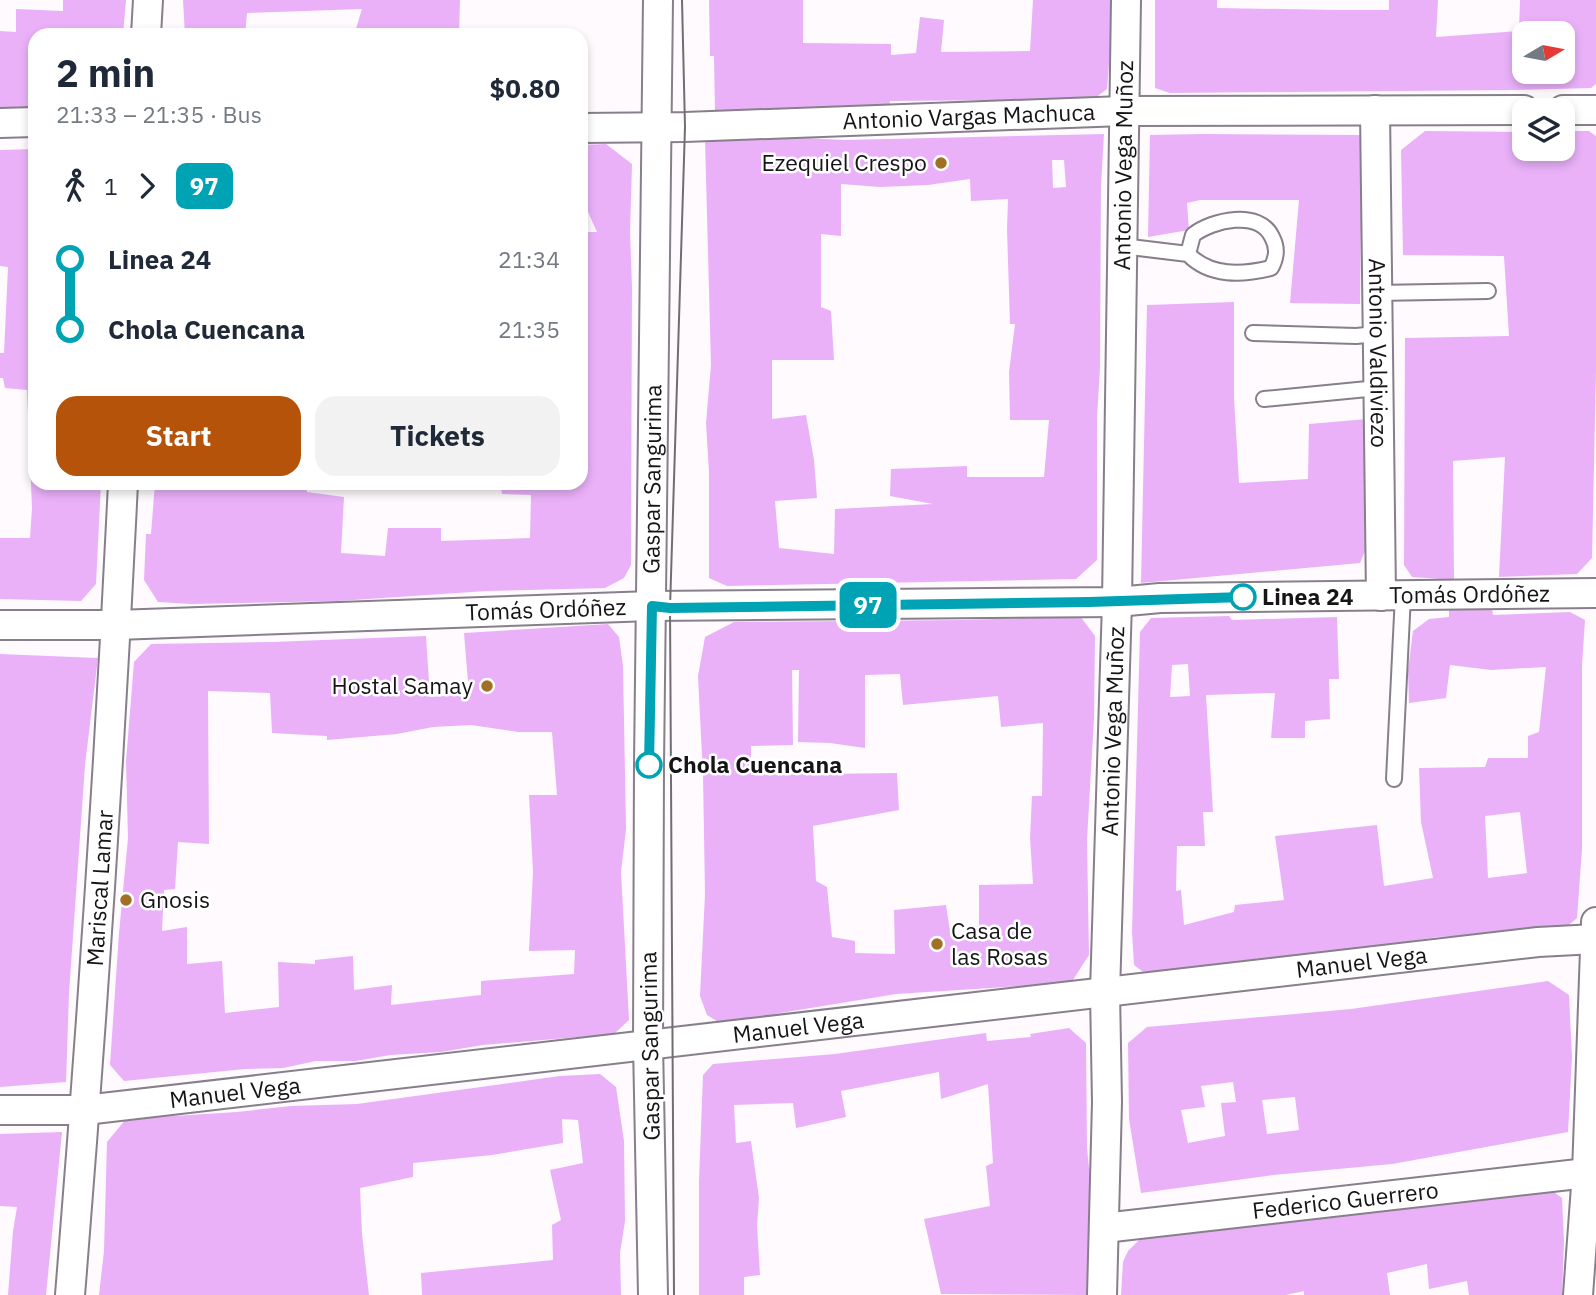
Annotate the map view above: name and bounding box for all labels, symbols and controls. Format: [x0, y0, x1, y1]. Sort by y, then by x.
north arrow [1512, 21, 1575, 84]
map controls [1512, 21, 1575, 161]
text: 2 min [56, 48, 155, 97]
street label: Antonio Vega Muñoz [1106, 60, 1139, 270]
text: $0.80 [490, 71, 560, 105]
street label: Antonio Vargas Machuca [842, 96, 1096, 135]
button: layers [1512, 98, 1575, 161]
text: 21:33 – 21:35 · Bus [56, 99, 262, 129]
place label: Ezequiel Crespo [761, 147, 927, 177]
marker: Ezequiel Crespo [933, 155, 949, 171]
icon: walk [56, 167, 94, 205]
icon: forward [128, 167, 166, 205]
text: 97 [190, 170, 219, 202]
text: 1 [104, 171, 118, 201]
text: Linea 24 [108, 242, 211, 276]
text: 21:34 [498, 244, 560, 274]
street label: Antonio Valdiviezo [1363, 258, 1395, 448]
text: Chola Cuencana [108, 312, 305, 346]
text: 21:35 [498, 314, 560, 344]
street label: Gaspar Sangurima [635, 384, 667, 574]
button: Start [56, 396, 301, 476]
button: Tickets [315, 396, 560, 476]
street label: Tomás Ordóñez [1389, 578, 1550, 609]
place label: Linea 24 [1262, 581, 1354, 611]
line badge: 97 [836, 582, 900, 628]
marker: Linea 24 [1230, 584, 1256, 610]
text: 97 [854, 589, 882, 621]
street label: Tomás Ordóñez [465, 591, 627, 627]
street label: Antonio Vega Muñoz [1094, 626, 1130, 837]
place label: Hostal Samay [331, 670, 474, 700]
marker: Hostal Samay [479, 678, 495, 694]
place label: Chola Cuencana [668, 749, 842, 779]
marker: Chola Cuencana [636, 752, 662, 778]
street label: Mariscal Lamar [79, 808, 119, 967]
place label: Gnosis [140, 884, 210, 914]
marker: Gnosis [118, 892, 134, 908]
place label: Casa de las Rosas [951, 915, 1048, 971]
marker: Casa de las Rosas [929, 936, 945, 952]
street label: Manuel Vega [1294, 939, 1429, 984]
street label: Gaspar Sangurima [632, 951, 666, 1141]
street label: Manuel Vega [731, 1004, 865, 1049]
street label: Manuel Vega [168, 1069, 302, 1114]
street label: Federico Guerrero [1251, 1174, 1440, 1225]

